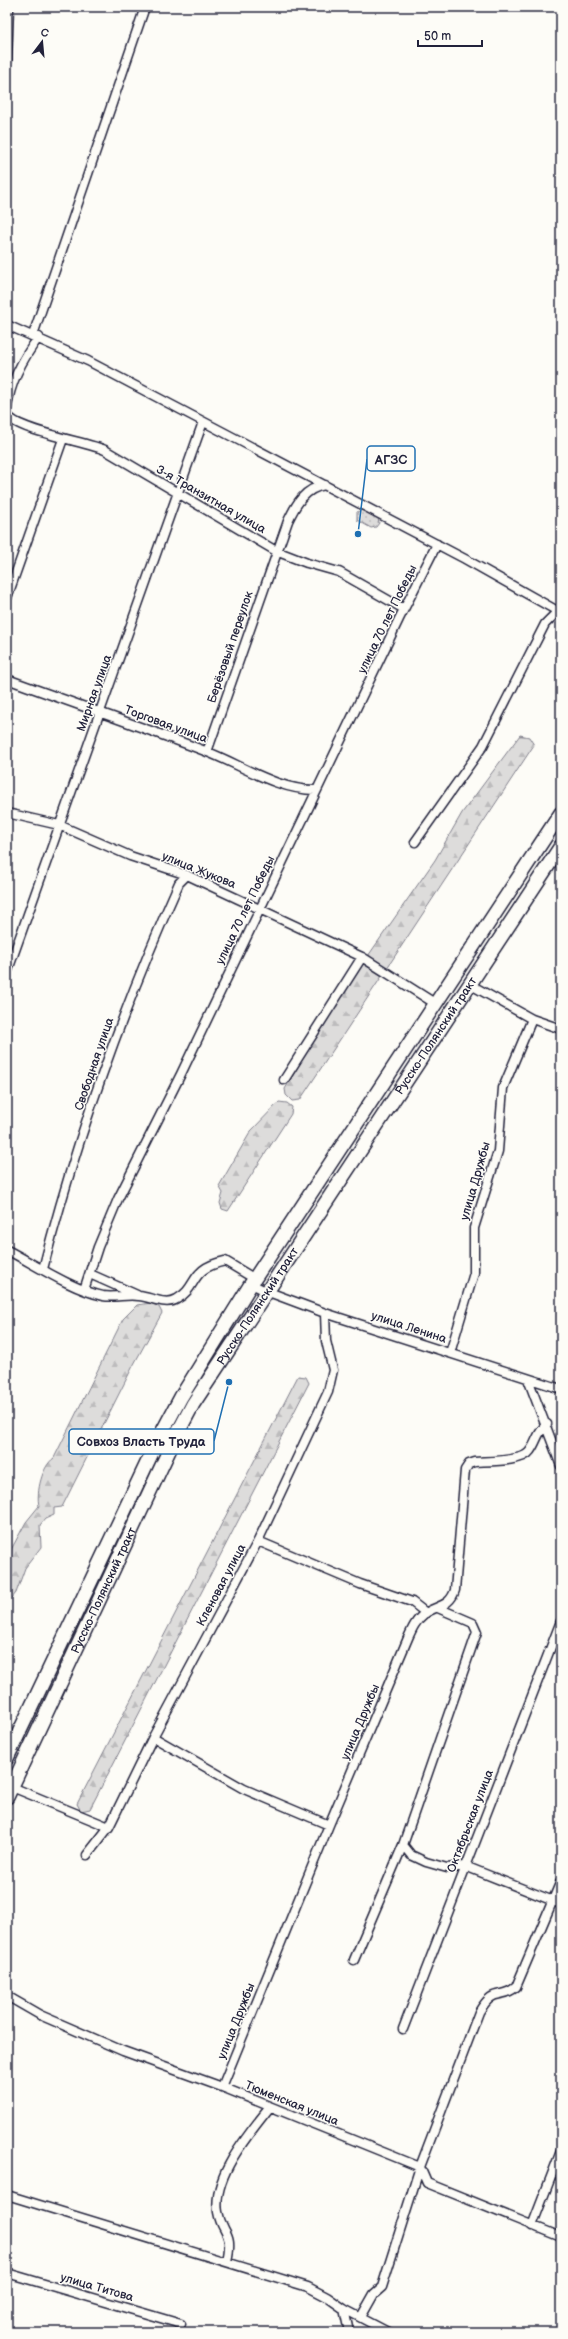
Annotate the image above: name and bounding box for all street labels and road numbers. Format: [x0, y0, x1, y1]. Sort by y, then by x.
street label: 3-я Транзитная улица [153, 462, 268, 537]
street label: улица 70 лет Победы [355, 562, 420, 676]
street label: Берёзовый переулок [204, 589, 257, 705]
street label: Мирная улица [74, 653, 115, 734]
street label: Торговая улица [122, 703, 209, 746]
street label: улица Жукова [160, 849, 238, 892]
street label: улица 70 лет Победы [213, 853, 278, 967]
street label: Русско-Полянский тракт [392, 974, 481, 1098]
street label: Свободная улица [72, 1016, 117, 1113]
street label: улица Дружбы [457, 1140, 494, 1222]
street label: Русско-Полянский тракт [214, 1244, 302, 1368]
street label: улица Ленина [369, 1308, 448, 1347]
street label: Русско-Полянский тракт [68, 1525, 140, 1656]
street label: Кленовая улица [194, 1542, 249, 1629]
street label: улица Дружбы [338, 1682, 383, 1762]
street label: Октябрьская улица [444, 1768, 497, 1875]
street label: улица Дружбы [214, 1981, 259, 2061]
street label: Тюменская улица [243, 2078, 341, 2129]
street label: улица Титова [59, 2270, 135, 2305]

